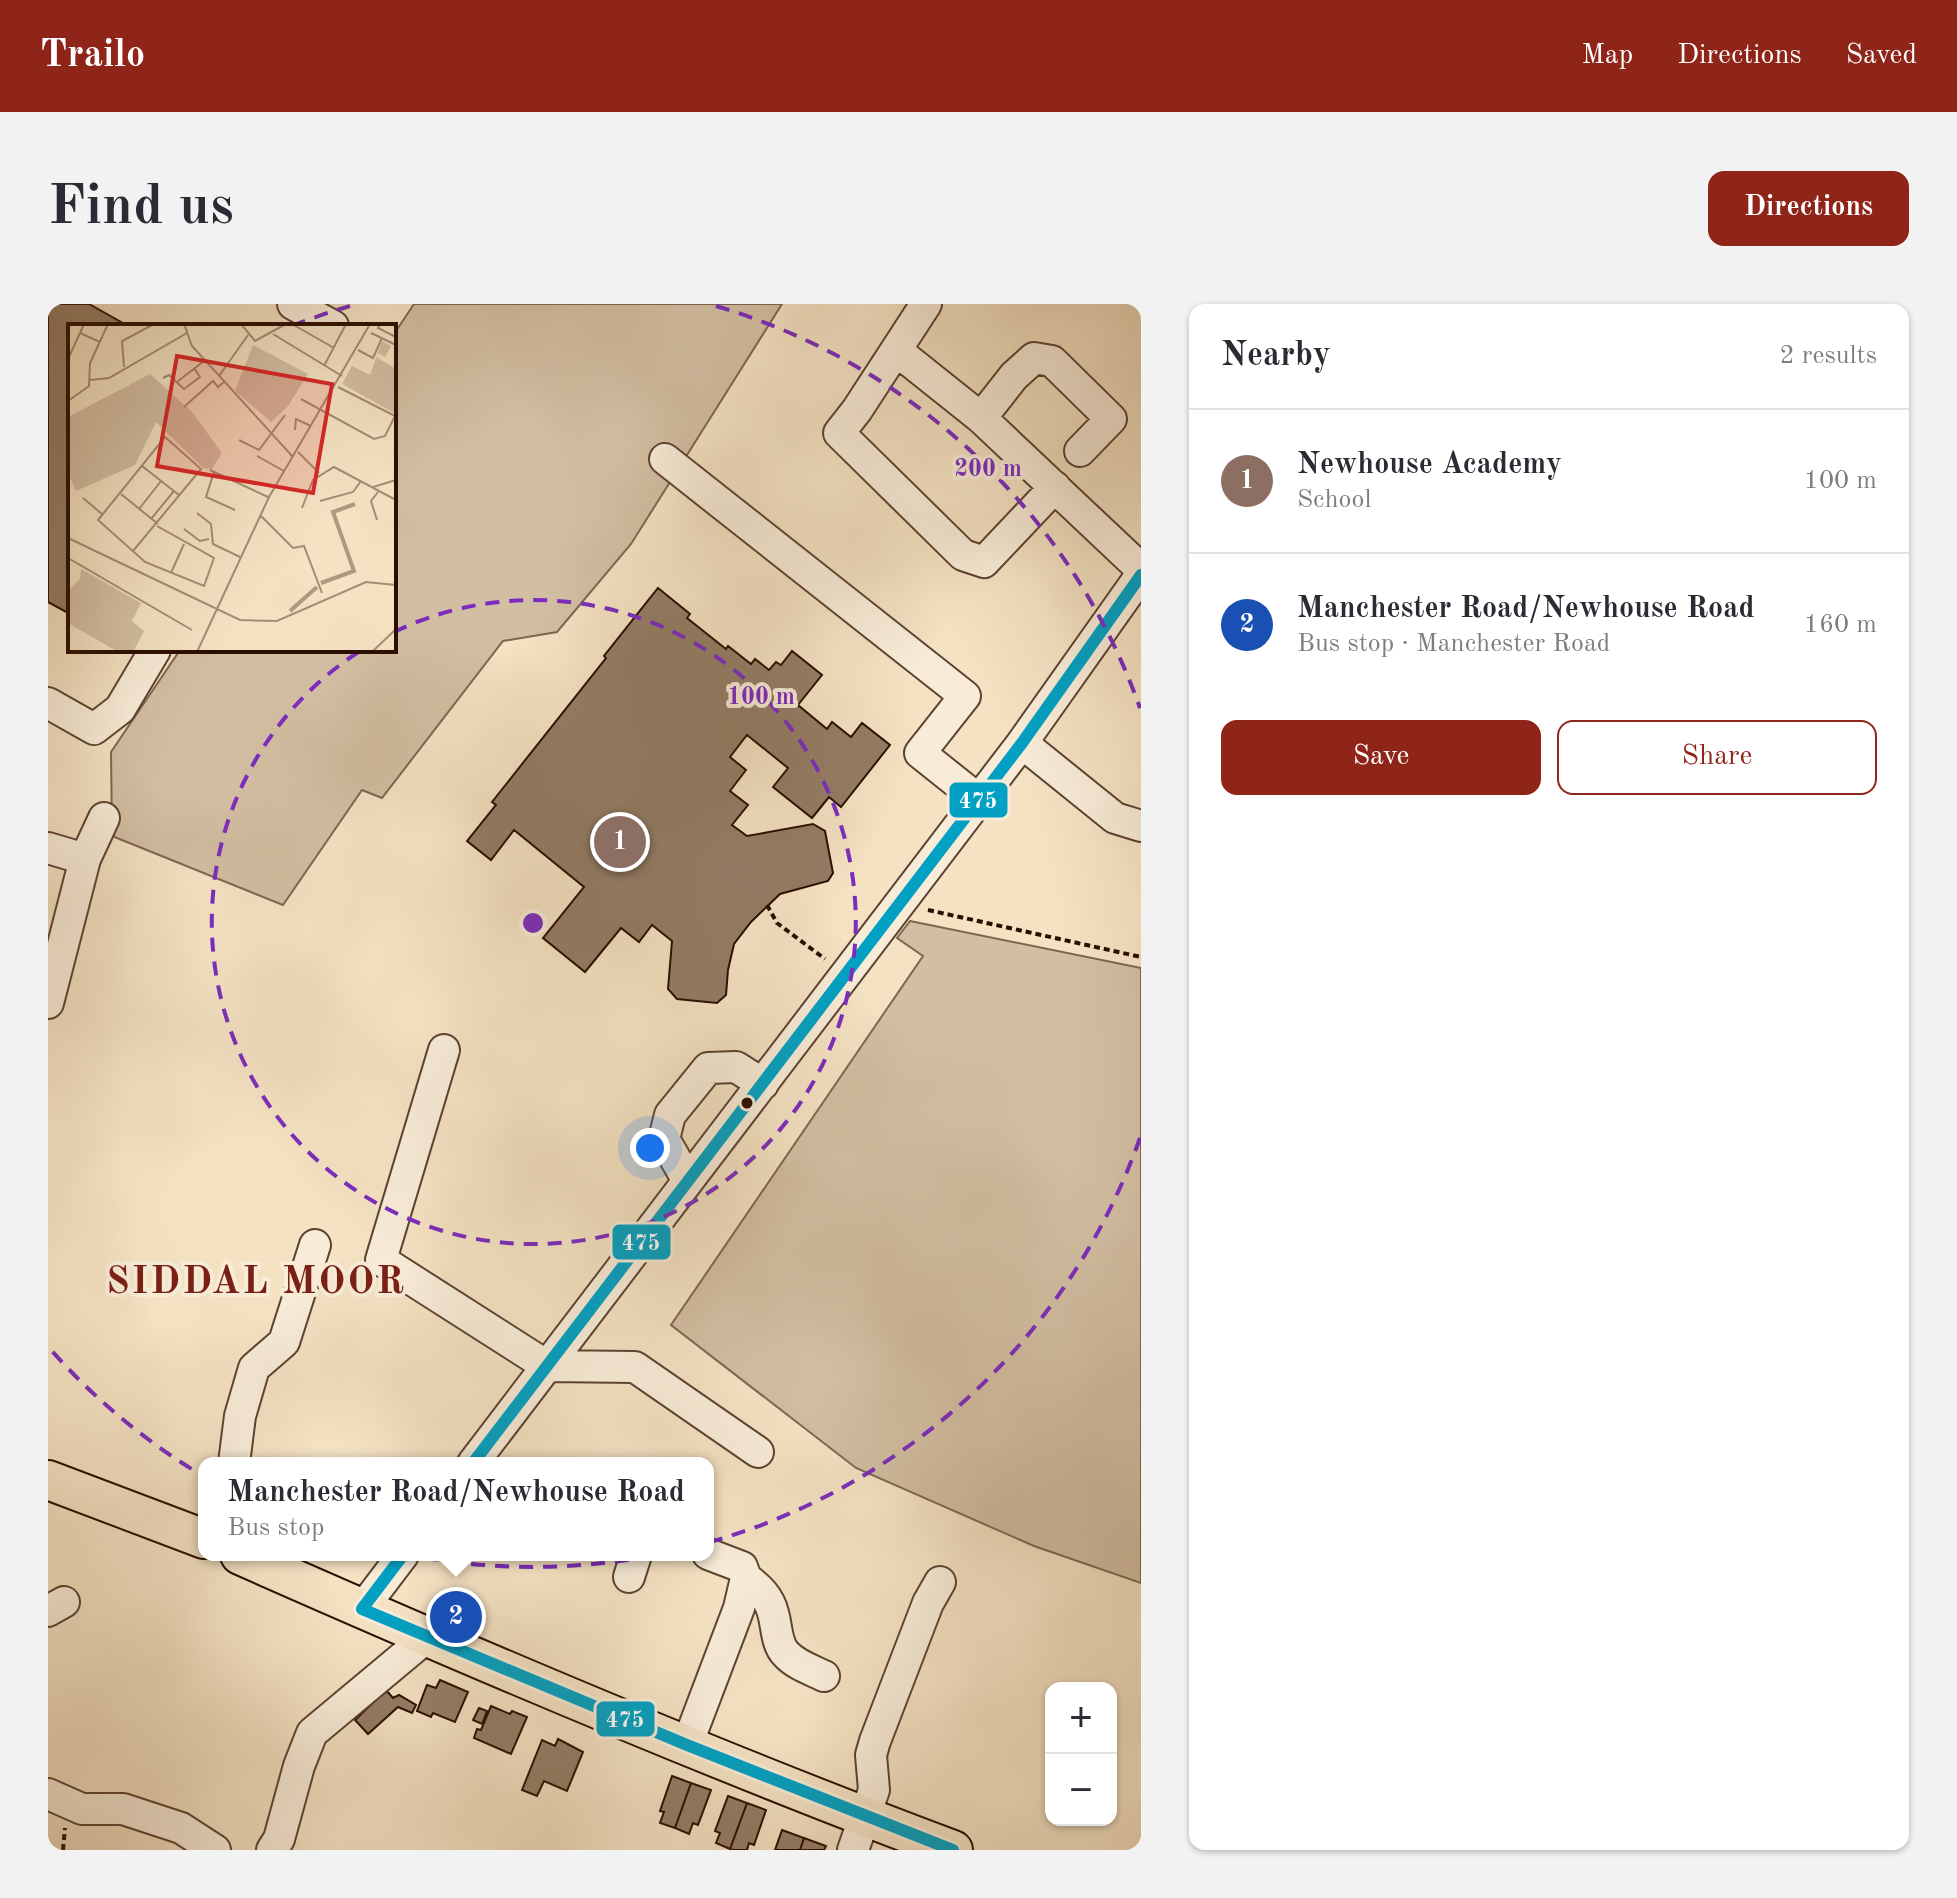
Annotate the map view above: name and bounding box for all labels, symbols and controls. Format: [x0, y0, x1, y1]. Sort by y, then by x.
text: Trailo [40, 37, 145, 75]
text: Map [1581, 42, 1633, 70]
text: Directions [1677, 42, 1802, 70]
text: Saved [1846, 42, 1917, 70]
button: Directions [1708, 171, 1909, 246]
text: Find us [48, 180, 234, 236]
inset map [68, 324, 396, 652]
text: Nearby [1221, 339, 1331, 373]
text: 2 results [1779, 343, 1877, 369]
text: Newhouse Academy [1297, 450, 1562, 480]
text: 200 m [954, 458, 1022, 482]
text: 1 [1239, 468, 1255, 494]
text: 100 m [1804, 468, 1877, 494]
text: School [1297, 487, 1371, 513]
text: Manchester Road/Newhouse Road [1297, 594, 1755, 624]
text: 2 [1239, 612, 1255, 638]
text: 160 m [1804, 612, 1877, 638]
text: Bus stop · Manchester Road [1297, 631, 1610, 657]
text: 100 m [727, 686, 795, 710]
button: Save [1221, 720, 1541, 795]
button: Share [1557, 720, 1877, 795]
line badge: 475 [948, 781, 1009, 819]
text: 475 [959, 791, 997, 813]
pin: 1 [594, 812, 646, 872]
centre of rings [519, 909, 547, 937]
unlabelled marker [739, 1095, 755, 1111]
your location [630, 1128, 670, 1168]
line badge: 475 [611, 1223, 672, 1261]
text: 475 [622, 1233, 660, 1255]
district label: SIDDAL MOOR [106, 1264, 406, 1302]
popup [198, 1457, 714, 1561]
text: Manchester Road/Newhouse Road [227, 1478, 685, 1508]
text: Bus stop [227, 1515, 324, 1541]
pin: 2 [430, 1587, 482, 1647]
map controls [1045, 1682, 1117, 1826]
button: + [1045, 1682, 1117, 1754]
line badge: 475 [595, 1700, 656, 1738]
text: 475 [606, 1710, 644, 1732]
button: − [1045, 1754, 1117, 1826]

